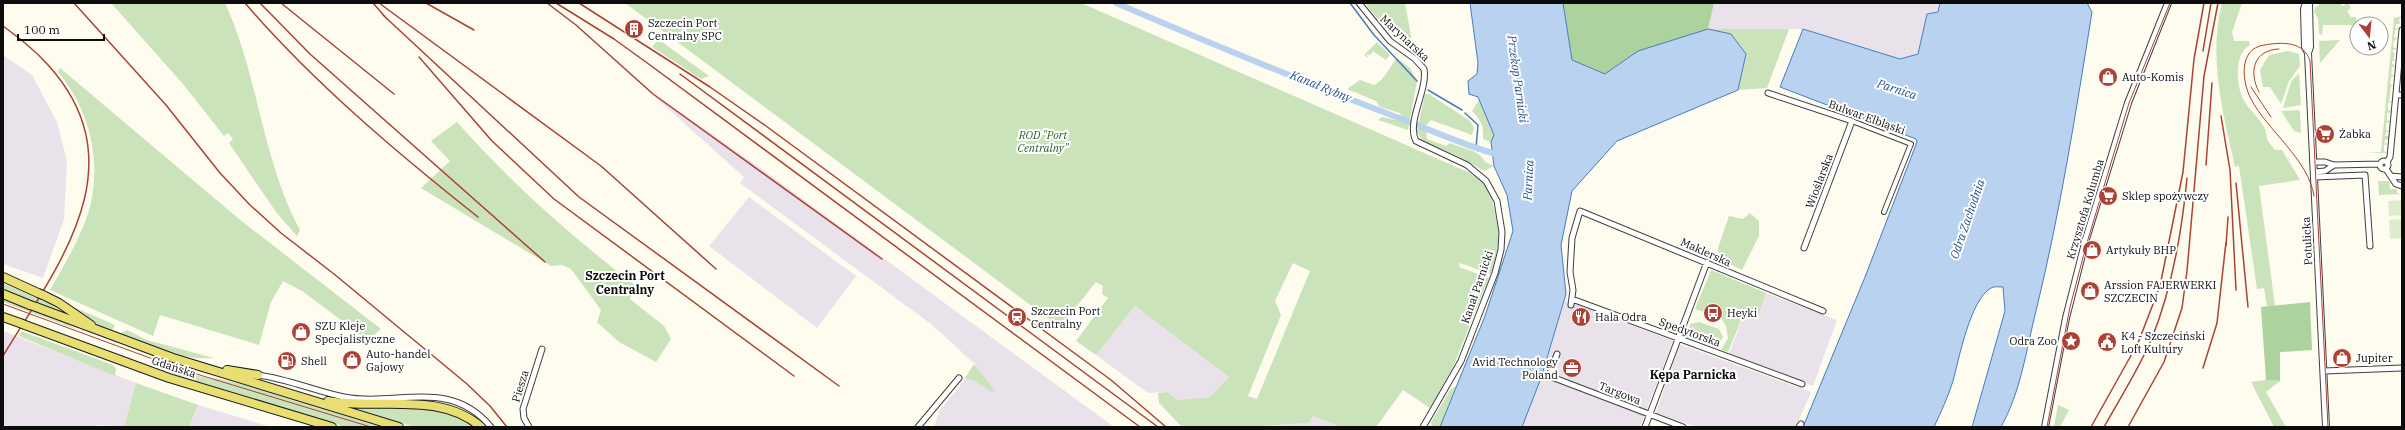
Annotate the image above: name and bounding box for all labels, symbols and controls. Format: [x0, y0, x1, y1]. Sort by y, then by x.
street label: Marynarska [1377, 12, 1433, 64]
scale bar [18, 16, 104, 42]
place label: Szczecin Port Centralny SPC [648, 16, 722, 43]
north arrow [2349, 16, 2389, 56]
building icon: Szczecin Port Centralny SPC [623, 18, 645, 40]
text: 100 m [24, 22, 60, 37]
water label: Przekop Parnicki [1504, 33, 1532, 124]
text: N [2365, 38, 2378, 54]
shop icon: Auto-Komis [2097, 66, 2119, 88]
water label: Kanał Rybny [1287, 67, 1355, 106]
place label: Auto-Komis [2122, 70, 2184, 84]
water label: Parnica [1874, 75, 1919, 103]
street label: Bulwar Elbląski [1827, 97, 1908, 138]
supermarket icon: Żabka [2314, 123, 2336, 145]
place label: Żabka [2339, 127, 2371, 141]
park label: ROD "Port Centralny" [1018, 128, 1069, 155]
street label: Wioślarska [1802, 152, 1836, 210]
street label: Krzysztofa Kolumba [2063, 157, 2107, 261]
water label: Parnica [1519, 159, 1537, 202]
water label: Odra Zachodnia [1946, 177, 1988, 261]
supermarket icon: Sklep spożywczy [2097, 185, 2119, 207]
place label: Sklep spożywczy [2122, 189, 2209, 203]
street label: Potulicka [2299, 216, 2315, 266]
street label: Maklerska [1679, 235, 1733, 269]
shop icon: Artykuły BHP [2081, 239, 2103, 261]
place label: Artykuły BHP [2106, 243, 2176, 257]
street label: Kanał Parnicki [1458, 248, 1496, 325]
district label: Szczecin Port Centralny [585, 268, 665, 297]
place label: Arssion FAJERWERKI SZCZECIN [2104, 278, 2216, 305]
shop icon: Arssion FAJERWERKI SZCZECIN [2079, 280, 2101, 302]
bus stop icon: Heyki [1702, 302, 1724, 324]
place label: Szczecin Port Centralny [1031, 304, 1100, 331]
station icon: Szczecin Port Centralny [1006, 306, 1028, 328]
restaurant icon: Hala Odra [1570, 306, 1592, 328]
place label: Heyki [1727, 306, 1758, 320]
place label: Hala Odra [1595, 310, 1647, 324]
street label: Spedytorska [1657, 314, 1723, 350]
place label: SZU Kleje Specjalistyczne [315, 319, 395, 346]
shop icon: SZU Kleje Specjalistyczne [290, 321, 312, 343]
place label: K4 - Szczeciński Loft Kultury [2121, 329, 2206, 356]
place icon: Odra Zoo [2060, 330, 2082, 352]
public building icon: K4 - Szczeciński Loft Kultury [2096, 331, 2118, 353]
place label: Odra Zoo [2010, 334, 2057, 348]
place label: Auto-handel Gajowy [366, 347, 431, 374]
shop icon: Jupiter [2331, 347, 2353, 369]
shop icon: Auto-handel Gajowy [341, 349, 363, 371]
fuel station icon: Shell [276, 350, 298, 372]
place label: Jupiter [2356, 351, 2393, 365]
street label: Gdańska [150, 353, 198, 381]
place label: Shell [301, 354, 327, 368]
place label: Avid Technology Poland [1472, 355, 1558, 382]
office icon: Avid Technology Poland [1561, 357, 1583, 379]
district label: Kępa Parnicka [1650, 367, 1736, 382]
street label: Piesza [508, 368, 532, 404]
street label: Targowa [1597, 379, 1643, 407]

